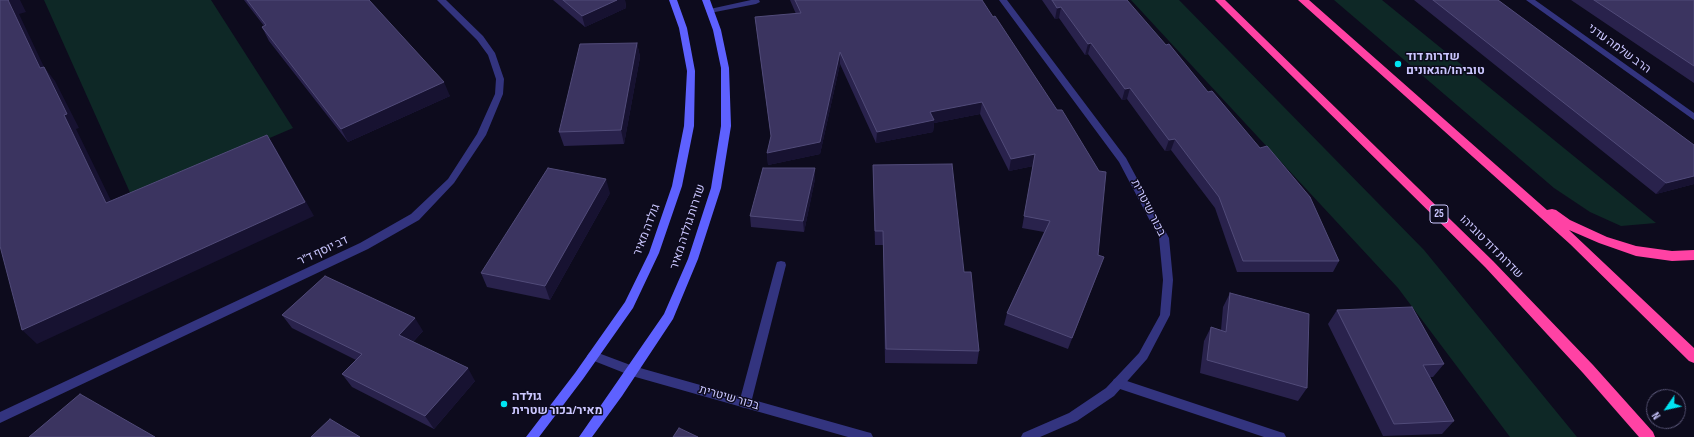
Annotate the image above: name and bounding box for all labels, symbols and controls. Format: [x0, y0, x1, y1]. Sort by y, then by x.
street label: הרב שלמה עדני [1585, 21, 1653, 77]
place label: שדרות דוד טוביהו/הגאונים [1406, 50, 1485, 78]
marker: שדרות דוד טוביהו/הגאונים [1393, 59, 1403, 69]
street label: בכור שיטרית [1128, 177, 1168, 239]
street label: שדרות גולדה מאיר [667, 182, 709, 272]
street label: גולדה מאיר [631, 202, 663, 258]
road number: 25 [1430, 205, 1448, 223]
street label: שדרות דוד טוביהו [1456, 212, 1526, 282]
street label: דב יוסף ד"ר [296, 233, 350, 269]
street label: בכור שיטרית [697, 383, 761, 413]
north arrow [1646, 389, 1686, 429]
place label: גולדה מאיר/בכור שטרית [512, 390, 602, 418]
marker: גולדה מאיר/בכור שטרית [499, 399, 509, 409]
text: N [1649, 409, 1663, 422]

